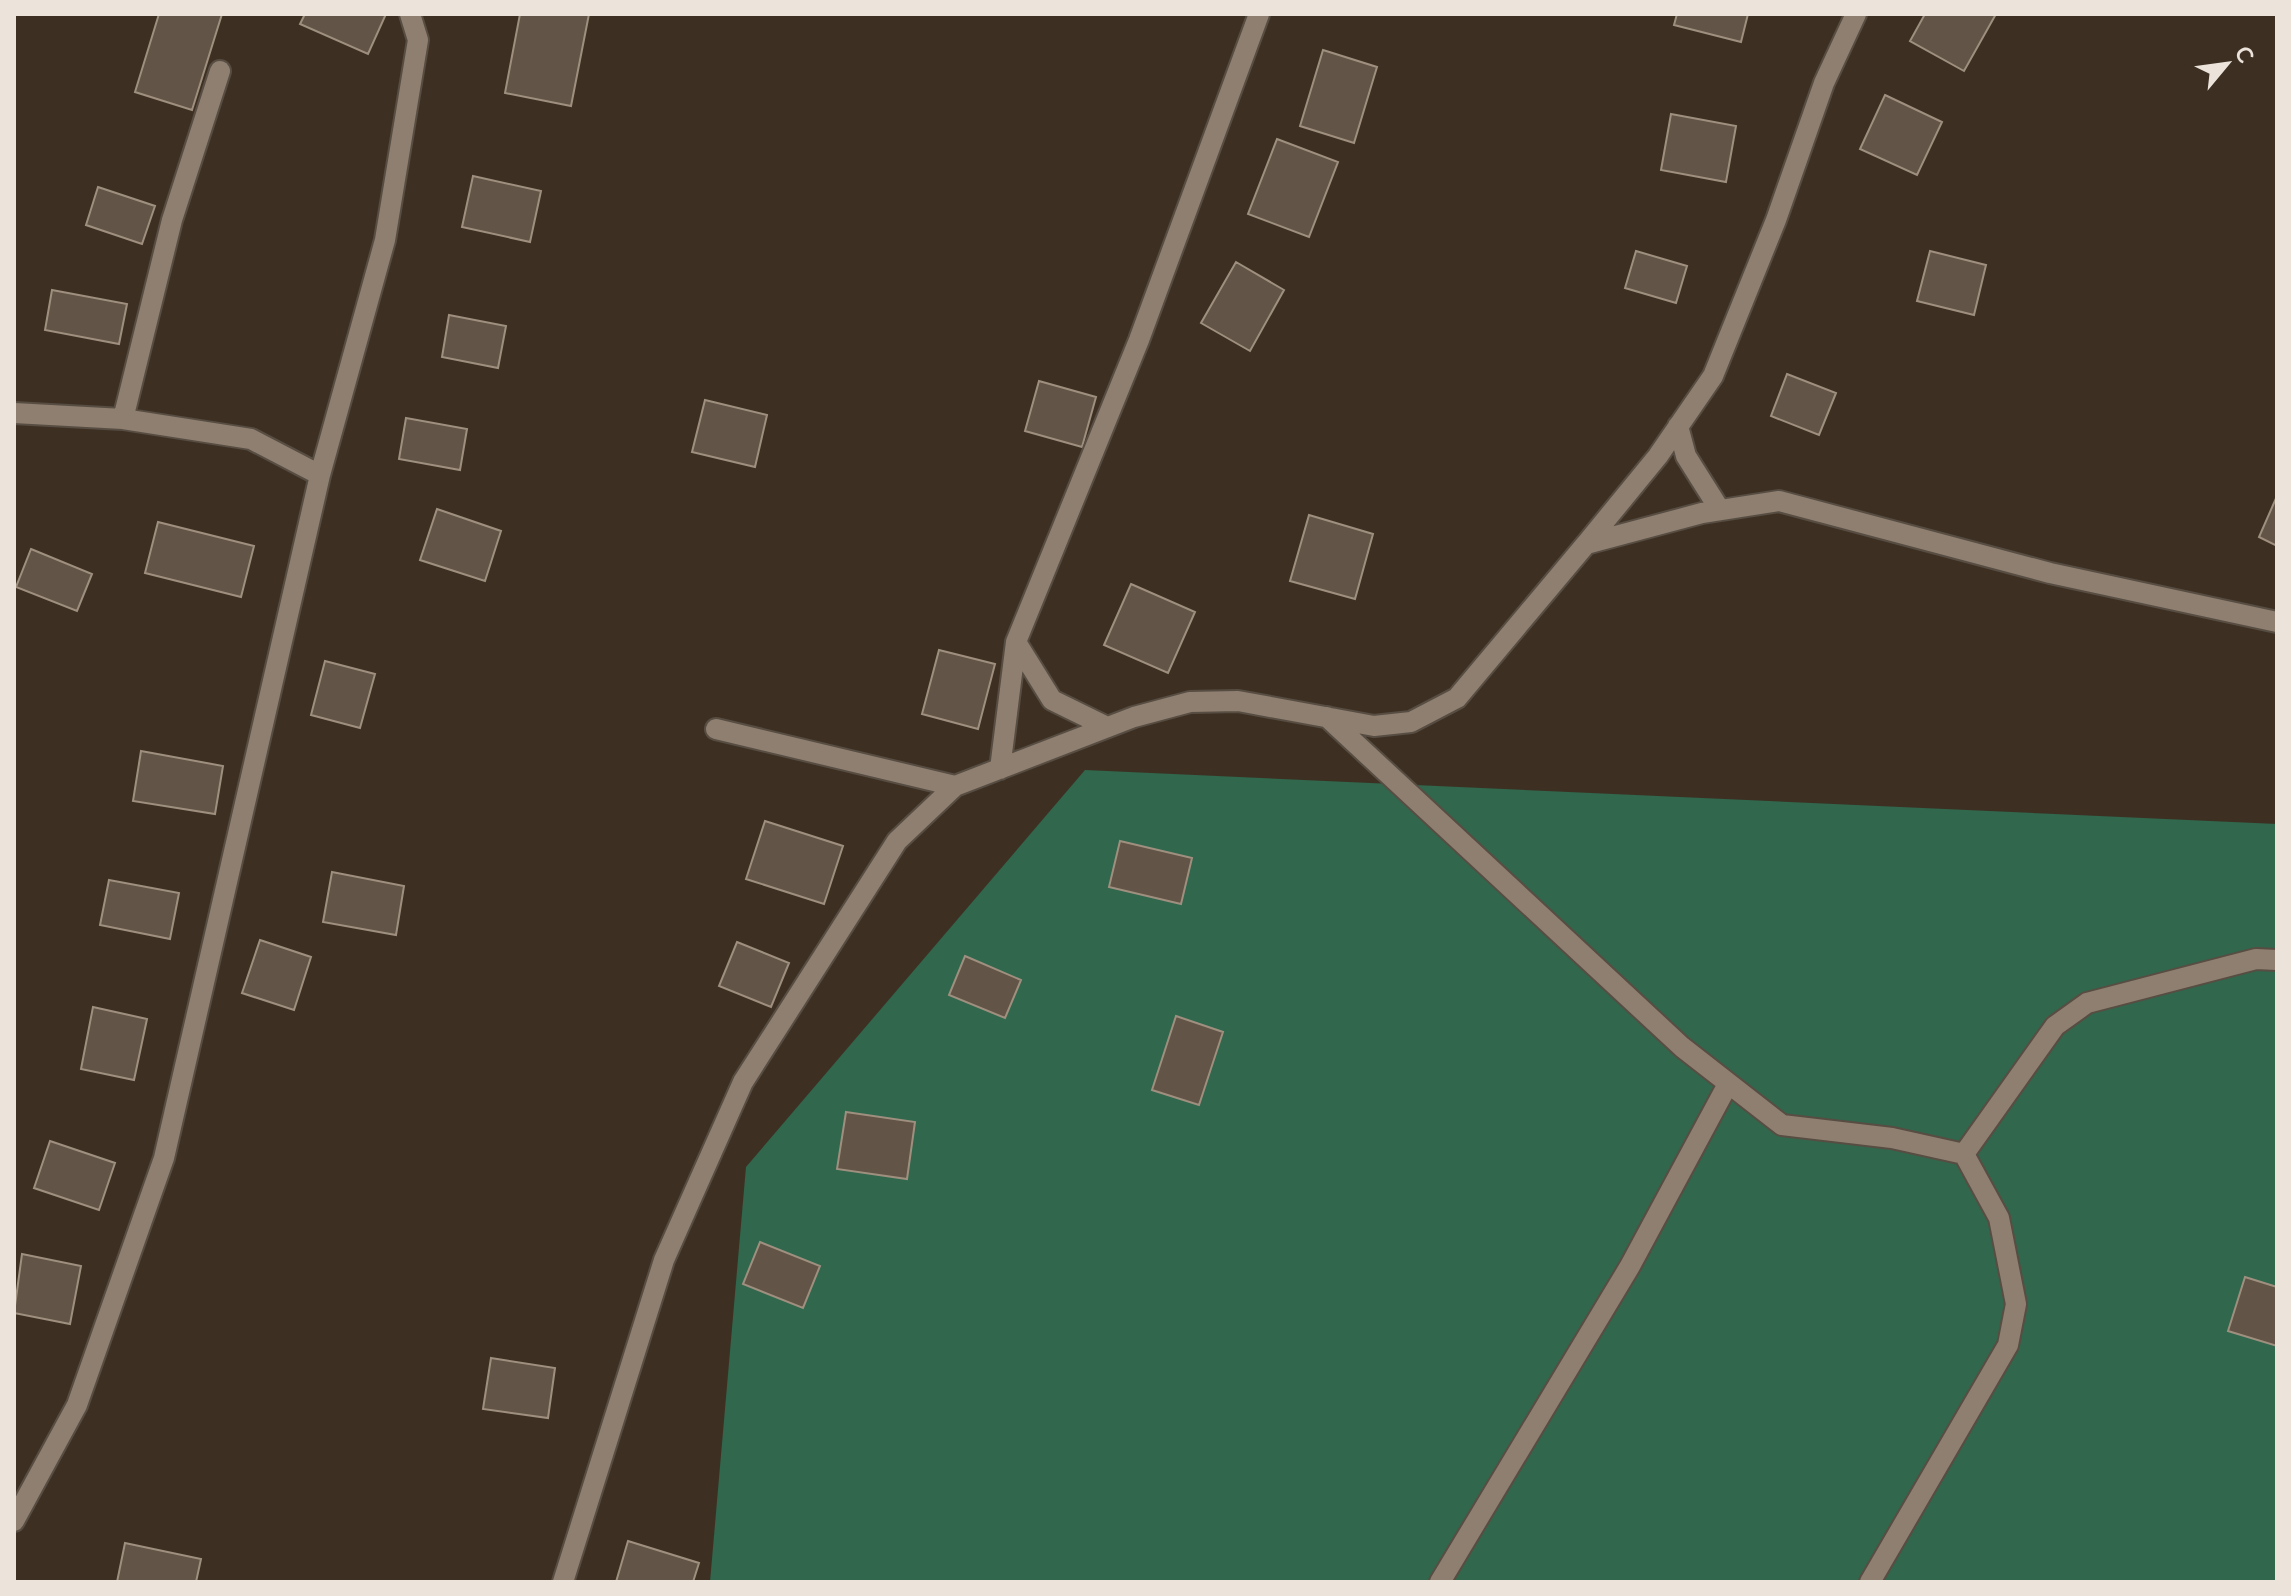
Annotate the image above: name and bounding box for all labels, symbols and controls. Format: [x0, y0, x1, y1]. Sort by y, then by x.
north arrow [2187, 24, 2267, 104]
text: С [2230, 41, 2260, 67]

